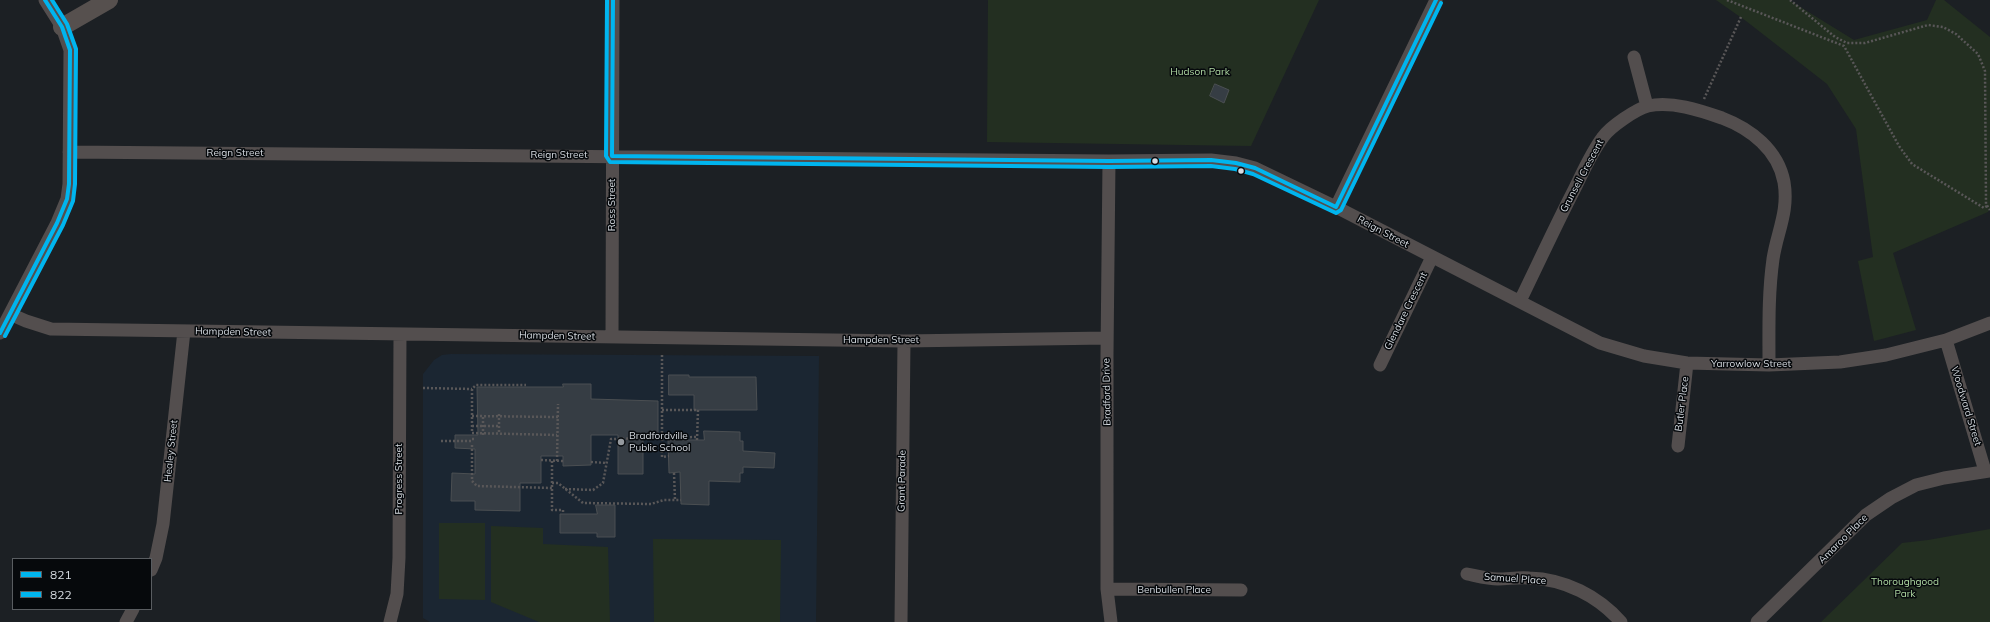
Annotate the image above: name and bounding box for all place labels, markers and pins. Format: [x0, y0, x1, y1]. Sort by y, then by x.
unlabelled marker [1150, 156, 1160, 166]
unlabelled marker [1236, 166, 1246, 176]
place label: Bradfordville Public School [629, 430, 690, 454]
marker: Bradfordville Public School [616, 437, 626, 447]

